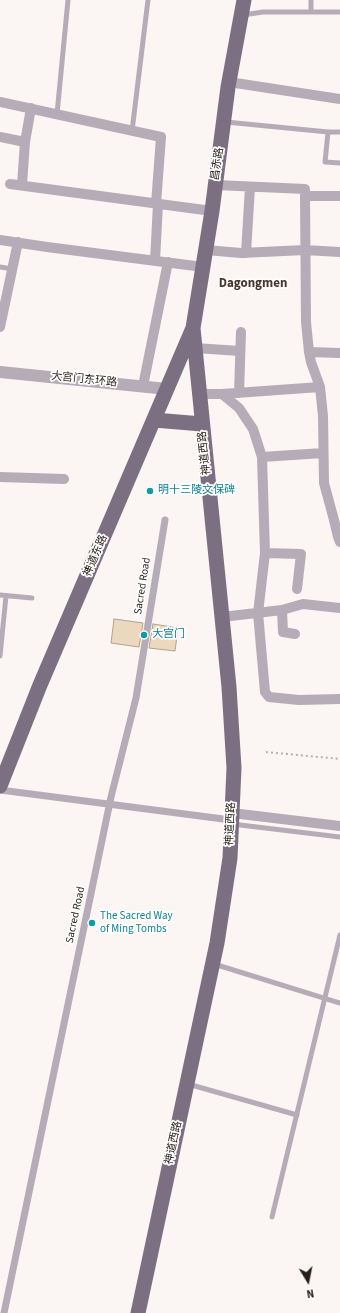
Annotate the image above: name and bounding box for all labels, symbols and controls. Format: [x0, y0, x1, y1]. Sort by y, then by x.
street label: 昌赤路 [209, 147, 227, 181]
district label: Dagongmen [219, 276, 287, 292]
street label: 大宫门东环路 [50, 370, 118, 390]
street label: 神道西路 [196, 430, 214, 476]
place label: 明十三陵文保碑 [158, 484, 235, 498]
marker: 明十三陵文保碑 [145, 486, 155, 496]
street label: 神道东路 [81, 533, 111, 579]
street label: Sacred Road [132, 557, 154, 615]
place label: 大宫门 [152, 628, 185, 642]
marker: 大宫门 [139, 630, 149, 640]
street label: 神道西路 [223, 802, 239, 846]
street label: Sacred Road [64, 886, 88, 944]
place label: The Sacred Way of Ming Tombs [100, 910, 173, 936]
marker: The Sacred Way of Ming Tombs [87, 918, 97, 928]
street label: 神道西路 [163, 1120, 185, 1166]
north arrow [288, 1261, 328, 1301]
text: N [305, 1285, 315, 1301]

